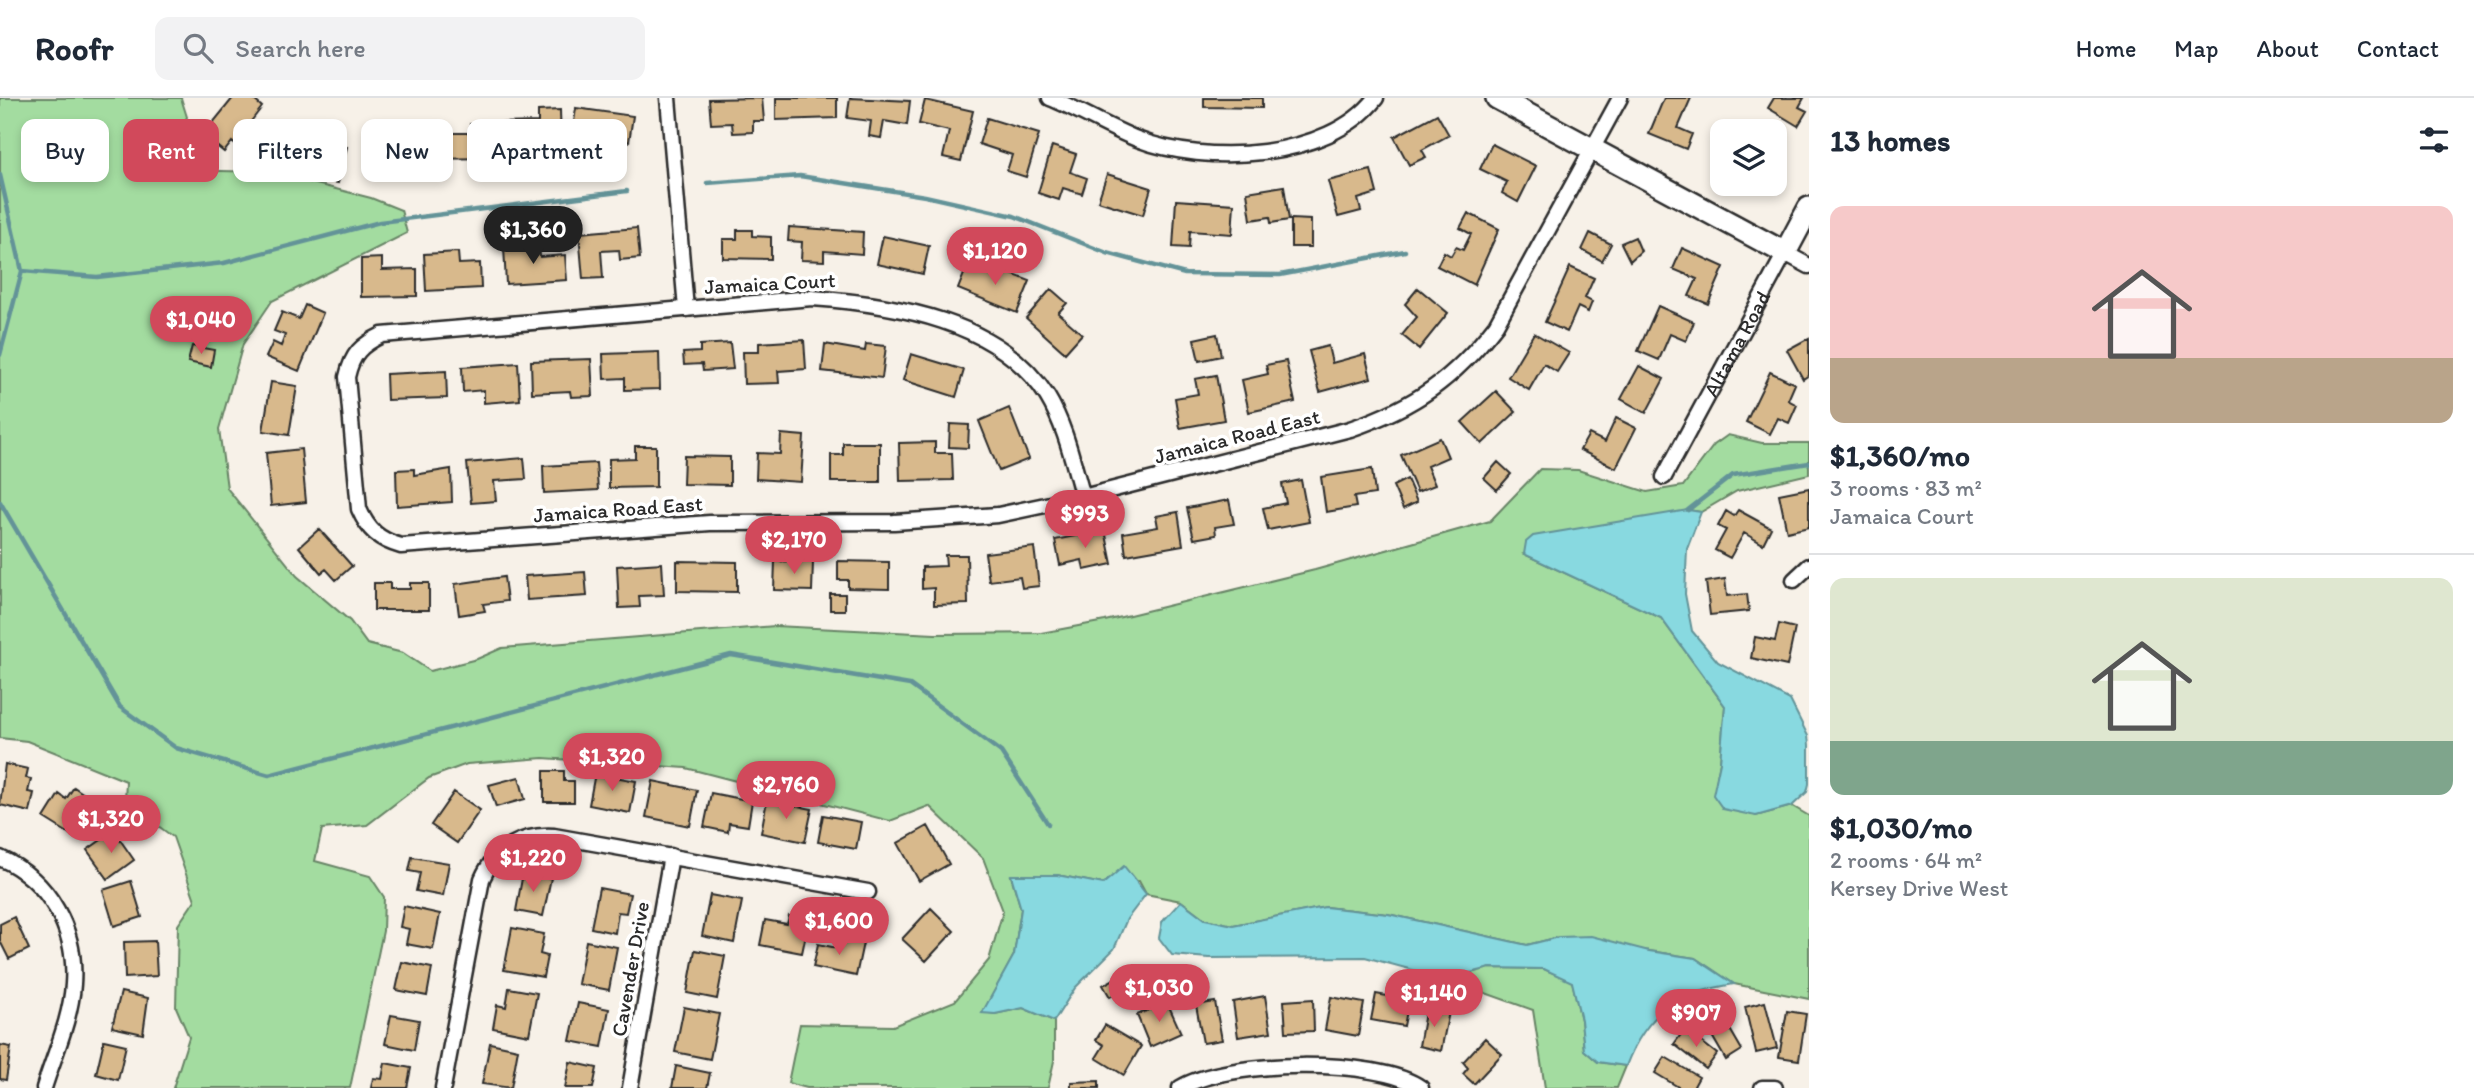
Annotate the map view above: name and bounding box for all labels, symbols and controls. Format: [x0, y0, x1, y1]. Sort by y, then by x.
search box [155, 17, 645, 80]
text: Roofr [35, 29, 113, 68]
icon: search [179, 29, 217, 67]
text: Search here [235, 32, 366, 64]
text: Home [2076, 34, 2136, 63]
text: Map [2174, 34, 2218, 63]
text: About [2256, 34, 2319, 63]
text: Contact [2357, 34, 2439, 63]
chip: Buy [21, 119, 109, 182]
chip: Rent [123, 119, 219, 182]
chip: Filters [233, 119, 347, 182]
chip: New [361, 119, 453, 182]
chip: Apartment [467, 119, 627, 182]
map controls [1710, 119, 1787, 196]
button: layers [1710, 119, 1787, 196]
icon: filters [2415, 121, 2453, 159]
text: 13 homes [1830, 122, 1950, 159]
pin: $1,360 [476, 206, 590, 266]
text: $1,360 [500, 215, 566, 243]
pin: $1,120 [938, 228, 1052, 287]
text: $1,120 [963, 236, 1027, 264]
icon: home [2079, 251, 2205, 377]
street label: Jamaica Court [704, 267, 836, 299]
street label: Altama Road [1697, 286, 1775, 401]
pin: $1,040 [144, 296, 258, 356]
text: $1,040 [166, 305, 236, 333]
street label: Jamaica Road East [1152, 403, 1322, 469]
text: $1,360/mo [1830, 437, 1970, 474]
text: 3 rooms · 83 m² [1830, 474, 1982, 502]
pin: $993 [1044, 490, 1126, 550]
street label: Jamaica Road East [533, 491, 704, 527]
text: $993 [1061, 499, 1109, 527]
text: Jamaica Court [1830, 502, 1974, 530]
pin: $2,170 [737, 517, 851, 576]
text: $2,170 [761, 525, 827, 553]
icon: home [2079, 623, 2205, 749]
pin: $1,320 [555, 734, 669, 793]
text: $1,320 [579, 742, 645, 770]
pin: $2,760 [729, 762, 843, 821]
text: $2,760 [753, 770, 819, 798]
pin: $1,320 [54, 796, 168, 855]
text: $1,320 [78, 804, 144, 832]
text: $1,030/mo [1830, 809, 1973, 846]
pin: $1,220 [476, 834, 590, 894]
text: $1,220 [500, 843, 566, 871]
text: 2 rooms · 64 m² [1830, 846, 1982, 874]
text: Kersey Drive West [1830, 874, 2008, 902]
pin: $1,600 [782, 898, 896, 957]
street label: Cavender Drive [606, 899, 654, 1038]
text: $1,600 [805, 906, 873, 934]
pin: $1,030 [1102, 964, 1216, 1024]
pin: $1,140 [1377, 970, 1491, 1029]
text: $1,030 [1125, 973, 1193, 1001]
text: $1,140 [1401, 978, 1467, 1006]
pin: $907 [1655, 990, 1737, 1049]
text: $907 [1671, 998, 1721, 1026]

